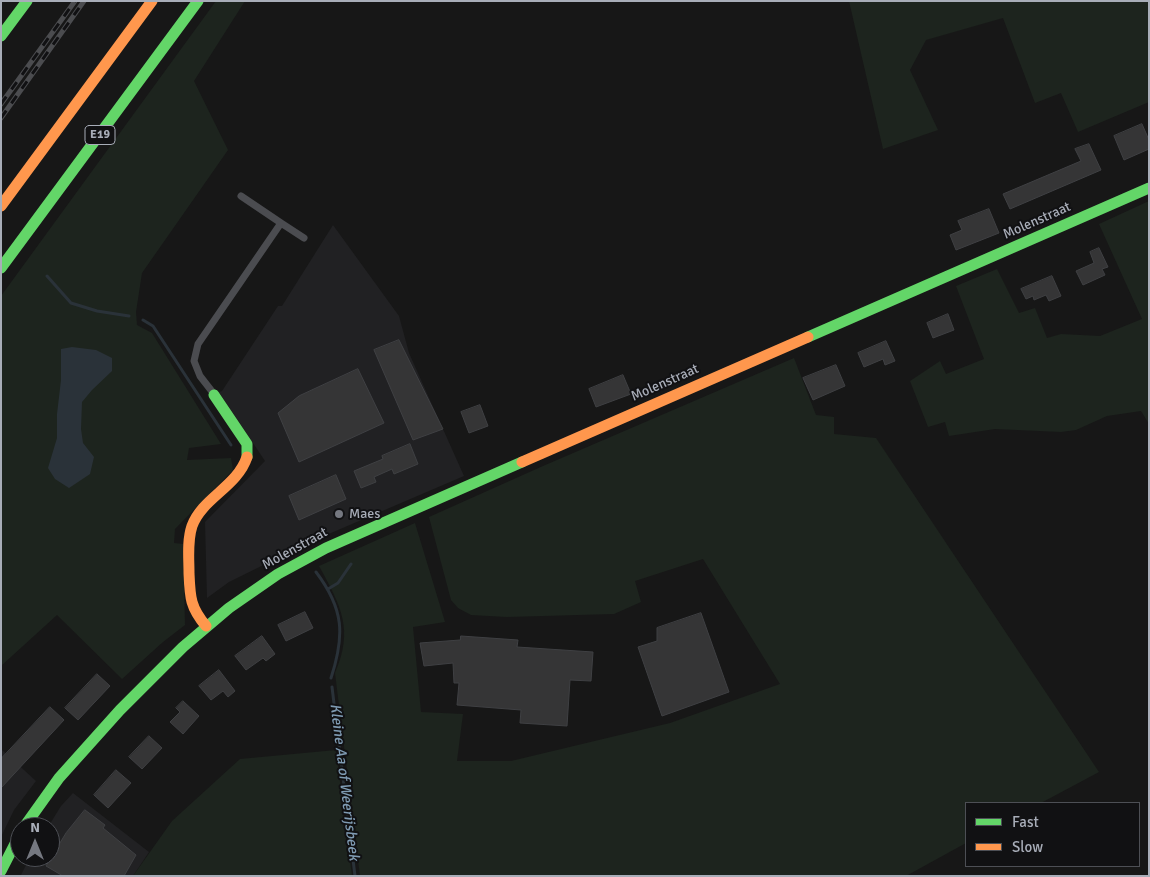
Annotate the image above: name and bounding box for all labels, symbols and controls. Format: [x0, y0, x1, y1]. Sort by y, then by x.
road number: E19 [85, 126, 115, 144]
street label: Molenstraat [1001, 199, 1073, 243]
street label: Molenstraat [629, 361, 701, 405]
place label: Maes [349, 506, 380, 522]
marker: Maes [333, 508, 345, 520]
street label: Molenstraat [259, 524, 331, 574]
water label: Kleine Aa of Weerijsbeek [325, 702, 363, 862]
legend [965, 802, 1140, 867]
text: Fast [1012, 813, 1039, 831]
north arrow [10, 817, 60, 867]
text: N [30, 819, 40, 836]
text: Slow [1012, 838, 1043, 856]

